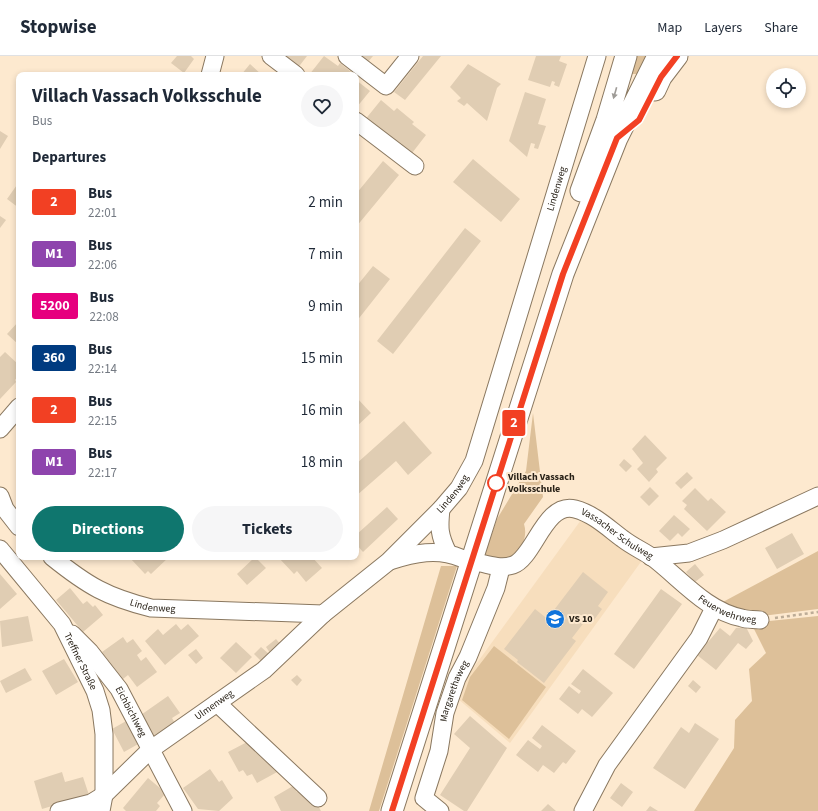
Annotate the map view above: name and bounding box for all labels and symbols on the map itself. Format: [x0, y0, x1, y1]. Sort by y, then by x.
one-way arrow [612, 88, 618, 100]
street label: Lindenweg [543, 165, 570, 213]
line badge: 2 [501, 410, 527, 436]
place label: Villach Vassach Volksschule [507, 470, 575, 496]
street label: Lindenweg [433, 472, 472, 517]
marker: Villach Vassach Volksschule [487, 474, 505, 492]
street label: Vassacher Schulweg [579, 505, 656, 563]
street label: Feuerwehrweg [695, 591, 756, 627]
street label: Lindenweg [128, 596, 176, 616]
school or university icon: VS 10 [544, 608, 566, 630]
place label: VS 10 [568, 612, 593, 626]
street label: Treffner Straße [60, 630, 101, 693]
street label: Margarethaweg [437, 658, 472, 723]
street label: Eichbichlweg [112, 684, 150, 739]
street label: Ulmenweg [192, 686, 237, 724]

